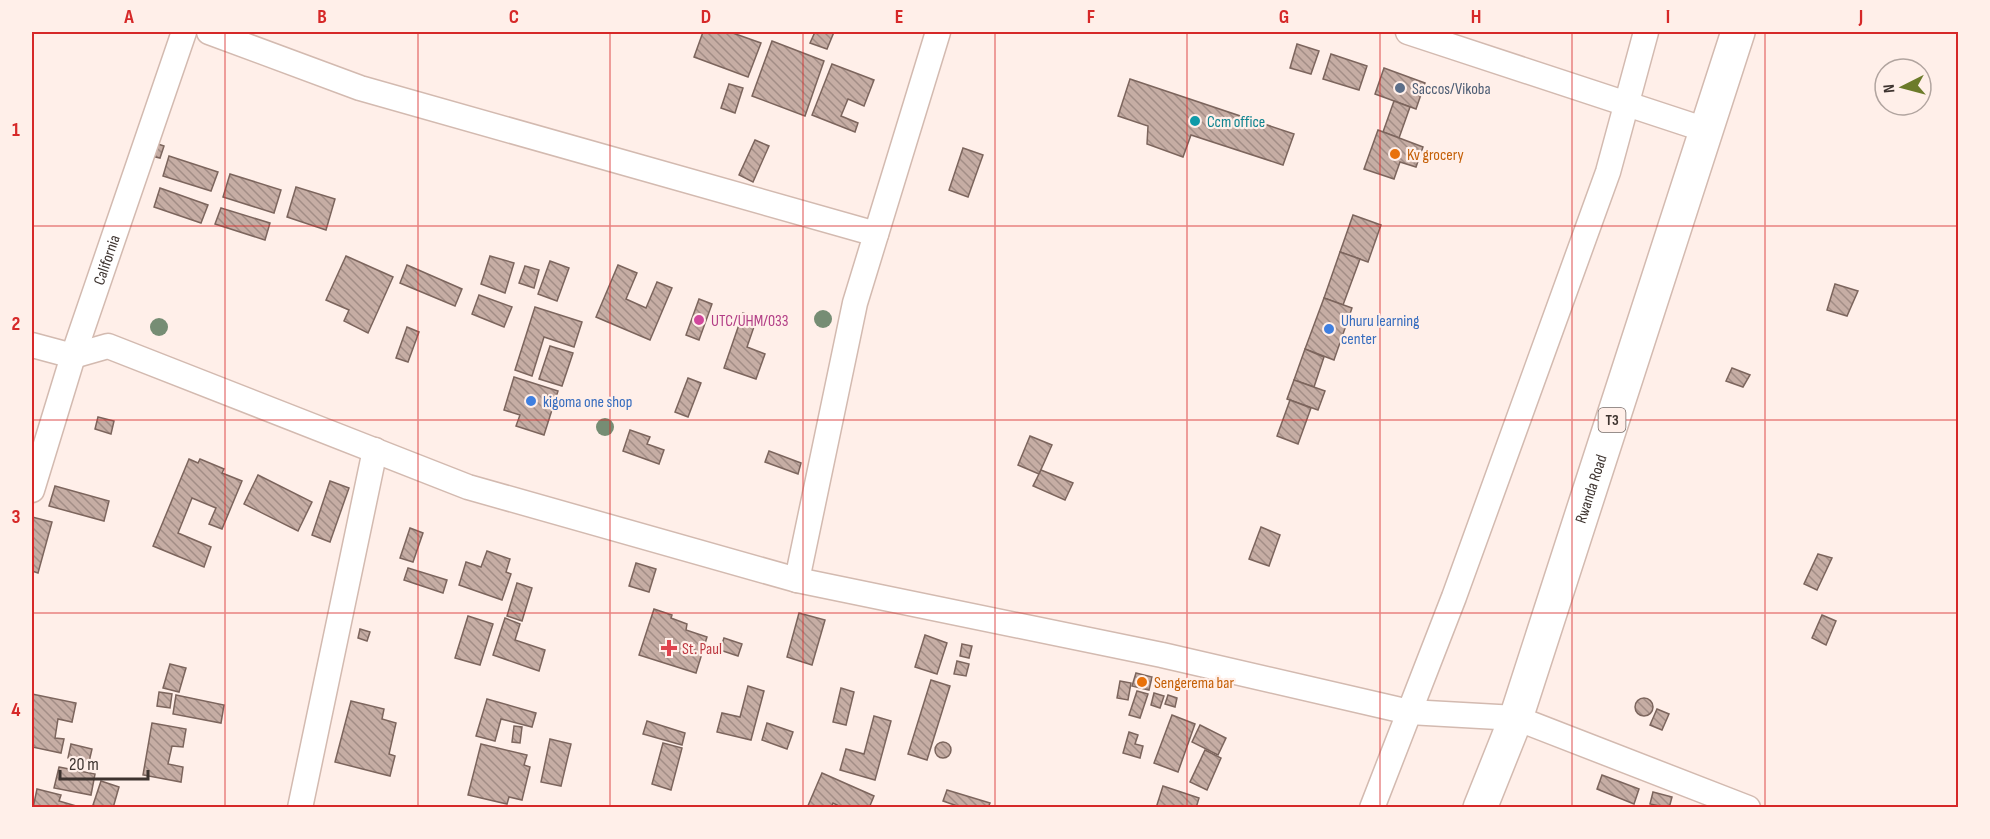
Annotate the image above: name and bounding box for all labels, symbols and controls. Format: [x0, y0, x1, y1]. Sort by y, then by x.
text: A [123, 5, 134, 29]
text: B [317, 5, 327, 29]
text: C [509, 5, 519, 29]
text: D [701, 5, 711, 29]
text: E [895, 5, 903, 29]
text: F [1087, 5, 1095, 29]
text: G [1279, 5, 1289, 29]
text: H [1471, 5, 1481, 29]
text: I [1666, 5, 1670, 29]
text: J [1858, 5, 1863, 29]
north arrow [1873, 57, 1933, 117]
place label: Saccos/Vikoba [1412, 80, 1491, 99]
marker: Saccos/Vikoba [1393, 81, 1407, 95]
text: N [1880, 83, 1899, 94]
place label: Ccm office [1207, 113, 1265, 132]
marker: Ccm office [1188, 114, 1202, 128]
text: 1 [12, 118, 20, 142]
place label: Kv grocery [1407, 146, 1464, 165]
marker: Kv grocery [1388, 147, 1402, 161]
street label: California [90, 233, 125, 288]
text: 2 [12, 312, 20, 336]
place label: UTC/UHM/033 [711, 312, 788, 331]
place label: Uhuru learning center [1341, 312, 1420, 349]
marker: UTC/UHM/033 [692, 313, 706, 327]
marker: Uhuru learning center [1322, 322, 1336, 336]
place label: kigoma one shop [543, 393, 632, 412]
marker: kigoma one shop [524, 394, 538, 408]
road number: T3 [1598, 408, 1626, 432]
street label: Rwanda Road [1572, 452, 1612, 526]
text: 3 [12, 505, 21, 529]
marker: St. Paul [660, 639, 678, 657]
place label: St. Paul [682, 640, 722, 659]
place label: Sengerema bar [1154, 674, 1234, 693]
marker: Sengerema bar [1135, 675, 1149, 689]
text: 4 [11, 698, 21, 722]
scale bar [60, 743, 148, 781]
text: 20 m [69, 754, 99, 775]

